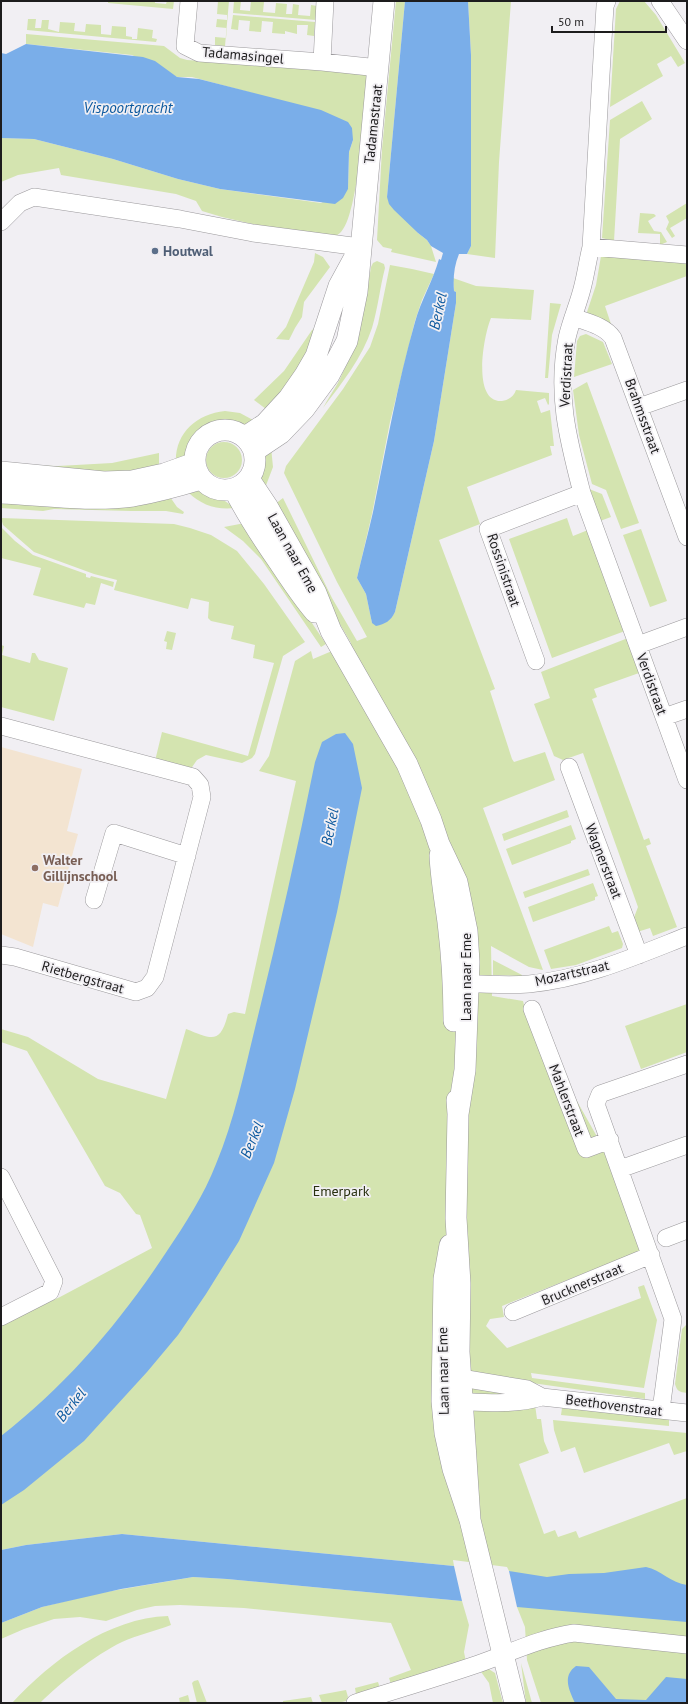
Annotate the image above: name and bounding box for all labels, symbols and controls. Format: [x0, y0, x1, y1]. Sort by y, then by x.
scale bar [552, 8, 666, 34]
text: 50 m [558, 14, 584, 29]
street label: Tadamasingel [201, 42, 285, 68]
street label: Tadamastraat [360, 83, 386, 165]
water label: Vispoortgracht [84, 98, 174, 117]
place label: Houtwal [163, 242, 214, 260]
marker: Houtwal [150, 246, 160, 256]
water label: Berkel [424, 291, 451, 331]
street label: Verdistraat [555, 342, 577, 409]
street label: Brahmsstraat [621, 376, 665, 456]
street label: Laan naar Eme [264, 510, 322, 596]
street label: Rossinistraat [483, 531, 525, 609]
street label: Verdistraat [632, 650, 672, 718]
water label: Berkel [317, 807, 342, 847]
street label: Wagnerstraat [581, 821, 627, 901]
place label: Walter Gillijnschool [43, 851, 118, 885]
marker: Walter Gillijnschool [30, 863, 40, 873]
street label: Laan naar Eme [457, 933, 475, 1021]
street label: Mozartstraat [533, 956, 611, 990]
street label: Rietbergstraat [40, 957, 127, 997]
street label: Mahlerstraat [545, 1061, 589, 1139]
water label: Berkel [236, 1119, 267, 1161]
park label: Emerpark [313, 1182, 370, 1200]
street label: Brucknerstraat [538, 1259, 626, 1309]
street label: Laan naar Eme [433, 1327, 453, 1415]
water label: Berkel [51, 1384, 90, 1425]
street label: Beethovenstraat [565, 1390, 664, 1420]

